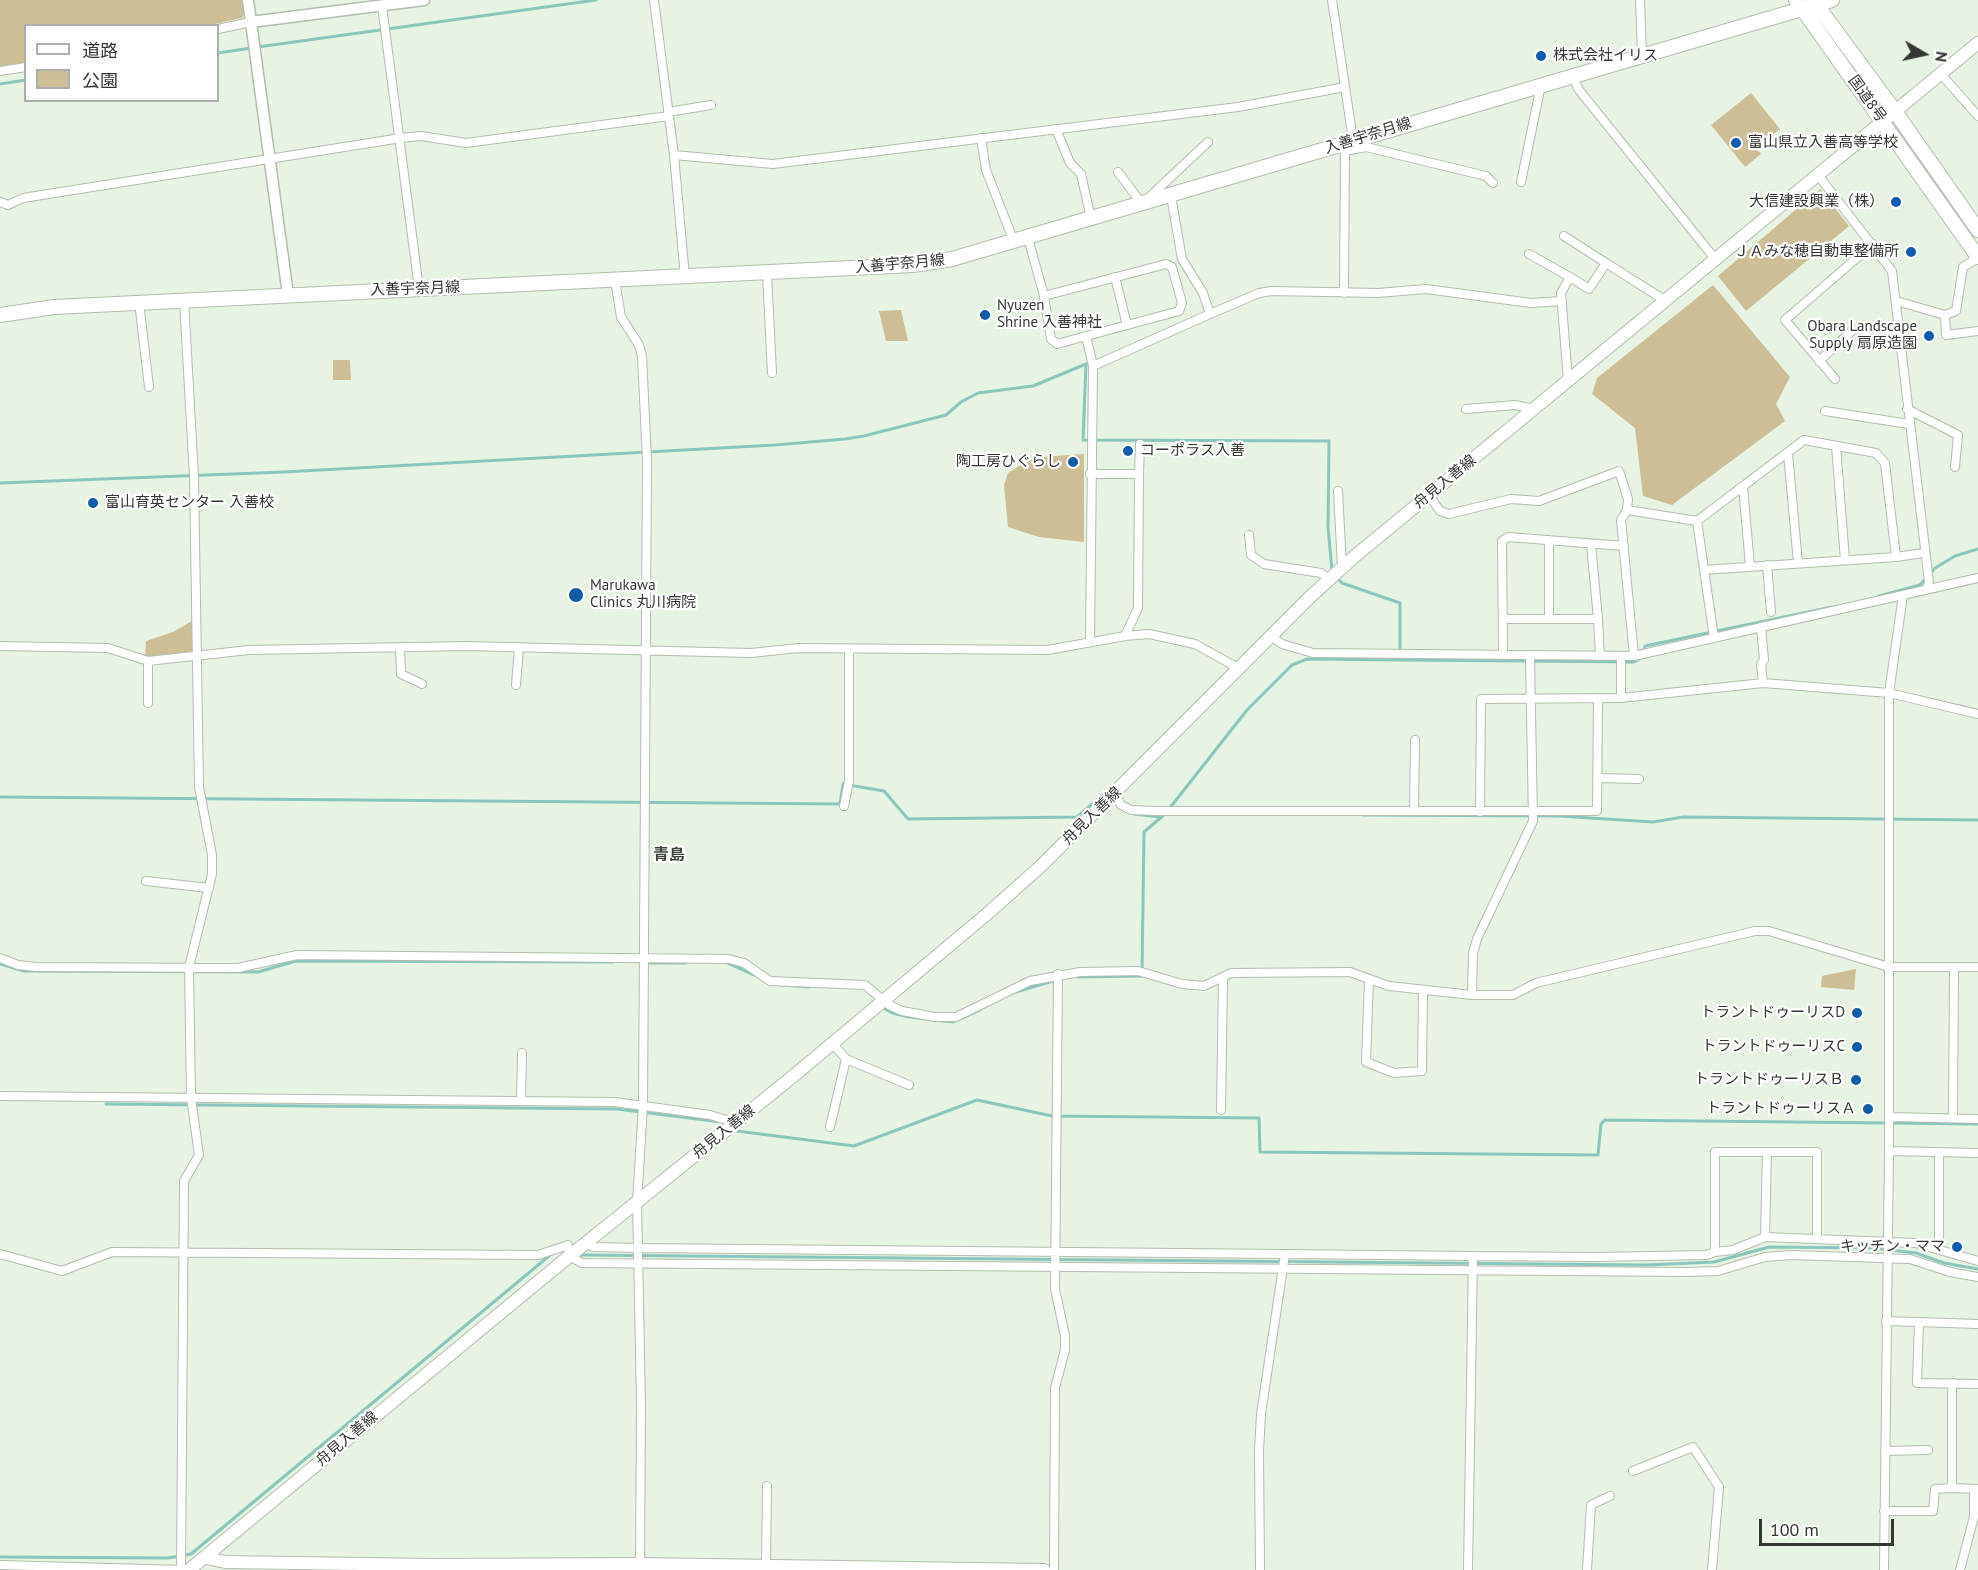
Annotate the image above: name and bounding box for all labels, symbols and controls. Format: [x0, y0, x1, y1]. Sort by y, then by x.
legend [24, 24, 219, 102]
north arrow [1894, 24, 1954, 84]
text: 道路 [82, 39, 118, 62]
place label: 株式会社イリス [1553, 47, 1658, 65]
marker: 株式会社イリス [1534, 49, 1548, 63]
text: N [1931, 50, 1952, 64]
text: 公園 [82, 69, 118, 92]
street label: 国道8号 [1844, 72, 1890, 126]
street label: 入善宇奈月線 [1322, 114, 1414, 158]
place label: 富山県立入善高等学校 [1748, 134, 1898, 152]
marker: 富山県立入善高等学校 [1729, 136, 1743, 150]
place label: 大信建設興業（株） [1749, 193, 1884, 211]
marker: 大信建設興業（株） [1889, 195, 1903, 209]
place label: ＪＡみな穂自動車整備所 [1734, 243, 1899, 261]
marker: ＪＡみな穂自動車整備所 [1904, 245, 1918, 259]
street label: 入善宇奈月線 [854, 251, 946, 277]
street label: 入善宇奈月線 [370, 278, 460, 300]
place label: Nyuzen Shrine 入善神社 [997, 297, 1102, 332]
marker: Nyuzen Shrine 入善神社 [978, 308, 992, 322]
place label: Obara Landscape Supply 扇原造園 [1807, 318, 1917, 353]
marker: Obara Landscape Supply 扇原造園 [1922, 329, 1936, 343]
place label: コーポラス入善 [1140, 442, 1245, 460]
marker: コーポラス入善 [1121, 444, 1135, 458]
street label: 舟見入善線 [1410, 451, 1480, 513]
place label: 陶工房ひぐらし [956, 453, 1061, 471]
marker: 陶工房ひぐらし [1066, 455, 1080, 469]
place label: 富山育英センター 入善校 [105, 494, 274, 512]
marker: 富山育英センター 入善校 [86, 496, 100, 510]
place label: Marukawa Clinics 丸川病院 [590, 577, 696, 612]
marker: Marukawa Clinics 丸川病院 [567, 586, 585, 604]
street label: 舟見入善線 [1059, 783, 1125, 849]
district label: 青島 [653, 845, 685, 865]
place label: トラントドゥーリスD [1700, 1004, 1845, 1022]
marker: トラントドゥーリスD [1850, 1006, 1864, 1020]
place label: トラントドゥーリスC [1701, 1038, 1845, 1056]
marker: トラントドゥーリスC [1850, 1040, 1864, 1054]
place label: トラントドゥーリスＢ [1694, 1071, 1844, 1089]
marker: トラントドゥーリスＢ [1849, 1073, 1863, 1087]
place label: トラントドゥーリスＡ [1706, 1100, 1856, 1118]
street label: 舟見入善線 [689, 1101, 759, 1163]
marker: トラントドゥーリスＡ [1861, 1102, 1875, 1116]
place label: キッチン・ママ [1840, 1238, 1945, 1256]
marker: キッチン・ママ [1950, 1240, 1964, 1254]
street label: 舟見入善線 [312, 1408, 382, 1470]
scale bar [1762, 1507, 1897, 1545]
text: 100 m [1770, 1518, 1819, 1541]

